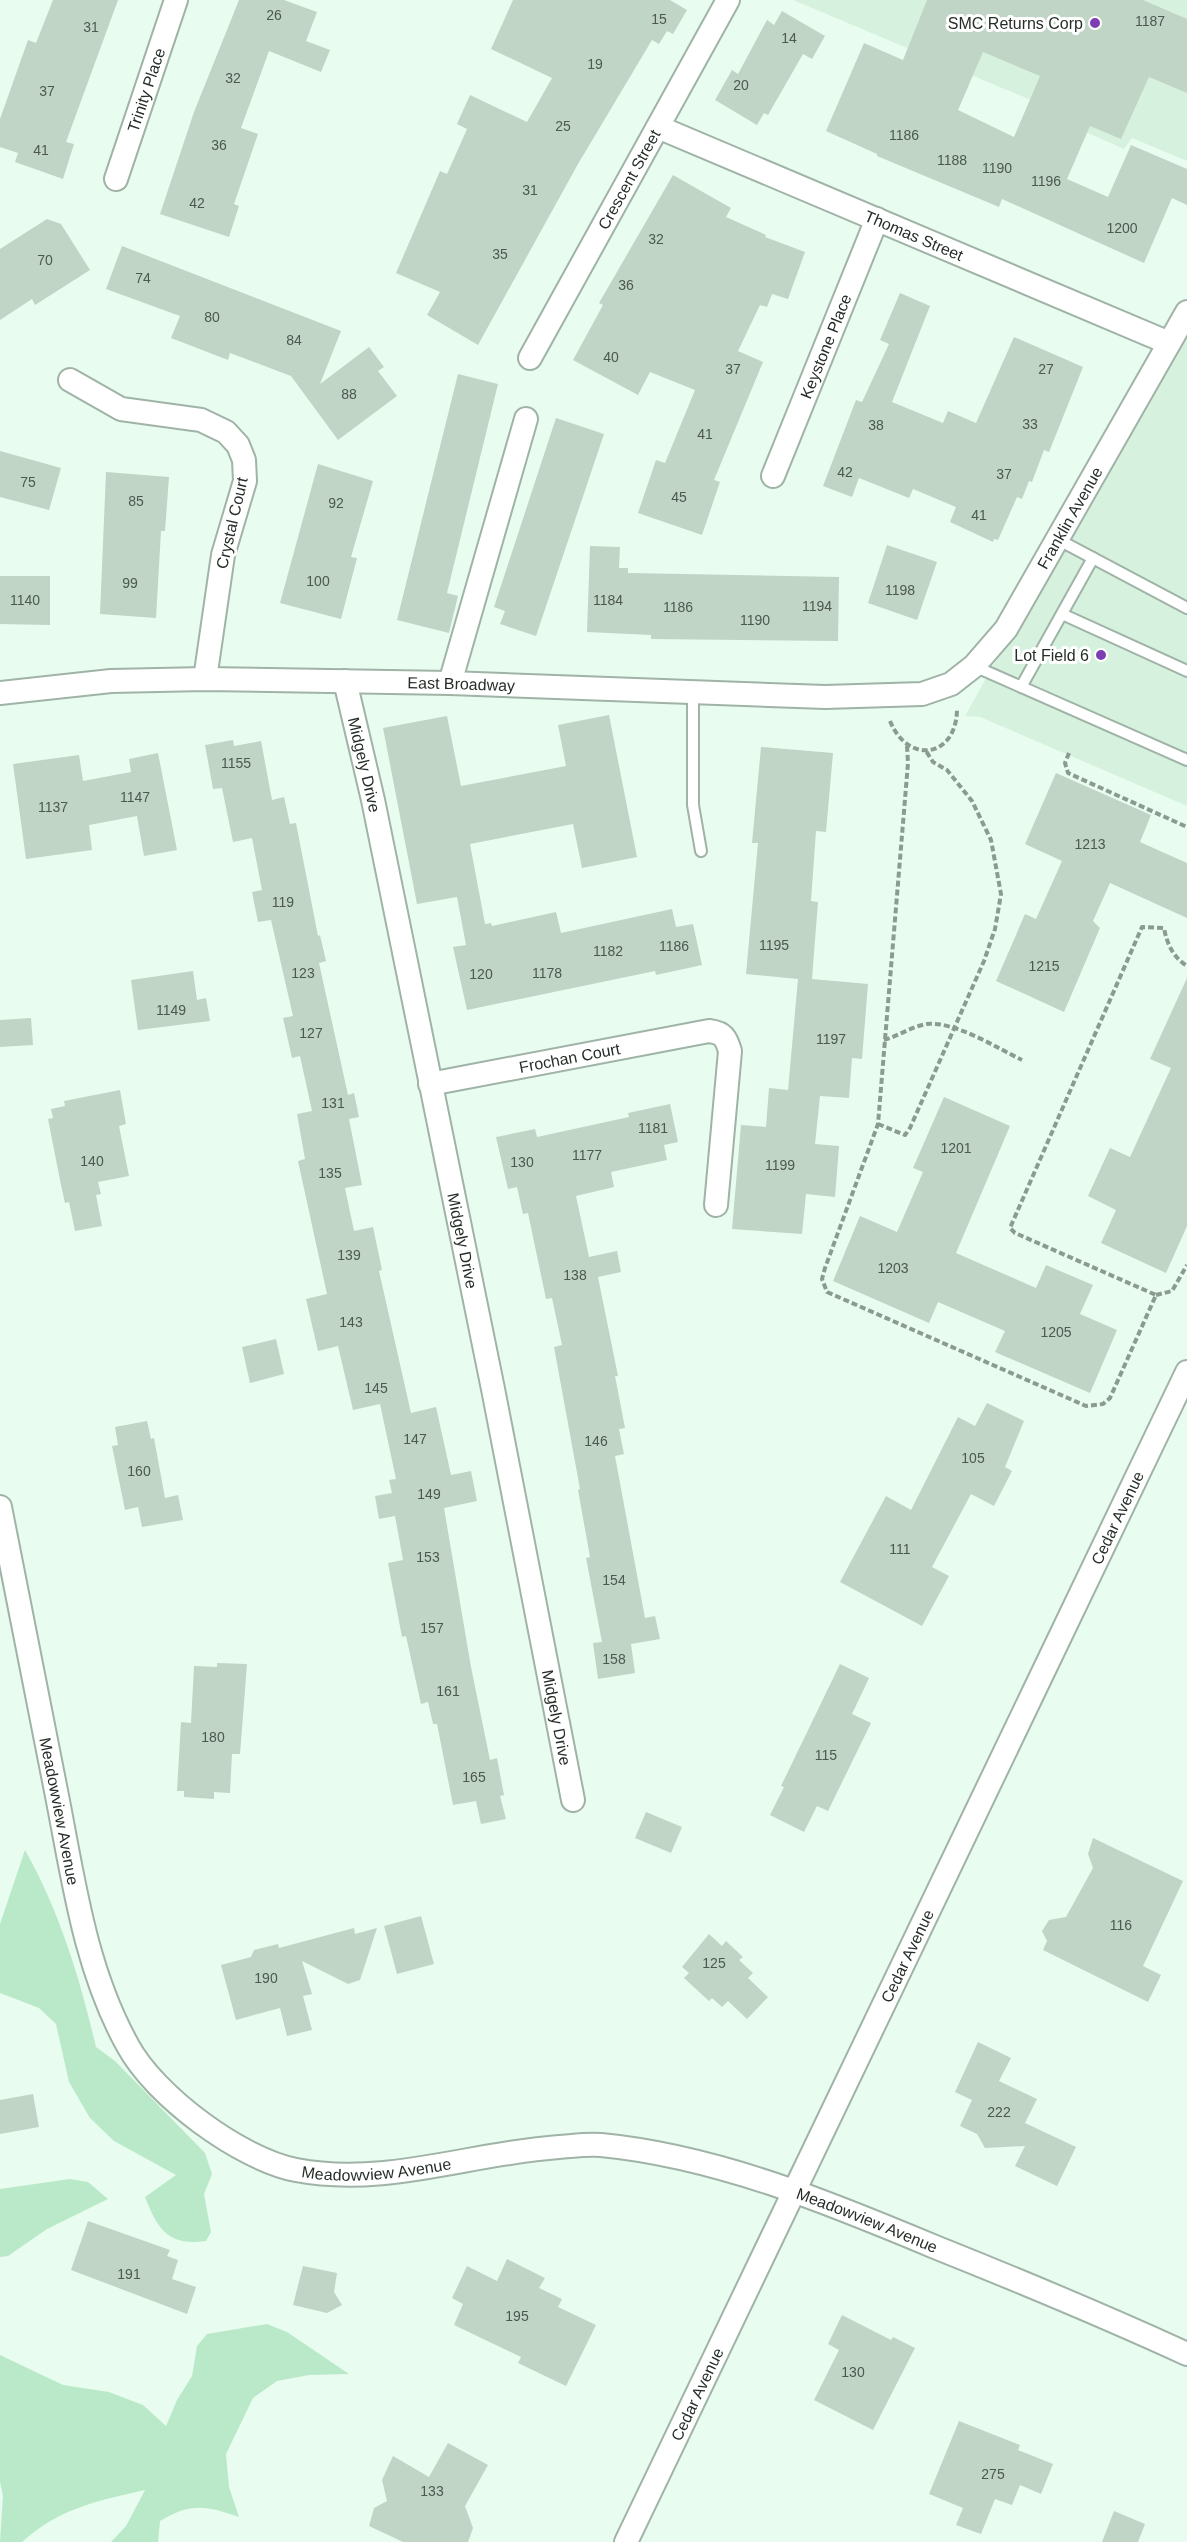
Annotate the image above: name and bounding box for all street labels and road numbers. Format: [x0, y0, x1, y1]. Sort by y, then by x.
street label: Trinity Place [124, 46, 168, 134]
street label: Crescent Street [594, 126, 663, 232]
street label: Thomas Street [862, 207, 966, 264]
street label: Keystone Place [797, 291, 854, 401]
street label: Franklin Avenue [1034, 464, 1105, 572]
street label: Crystal Court [213, 475, 251, 570]
street label: East Broadway [407, 674, 515, 694]
street label: Midgely Drive [345, 716, 384, 814]
street label: Frochan Court [518, 1039, 622, 1075]
street label: Midgely Drive [445, 1191, 481, 1290]
street label: Cedar Avenue [1088, 1468, 1147, 1567]
street label: Midgely Drive [539, 1668, 575, 1767]
street label: Meadowview Avenue [37, 1736, 82, 1887]
street label: Cedar Avenue [877, 1907, 937, 2005]
street label: Meadowview Avenue [301, 2155, 452, 2183]
street label: Meadowview Avenue [794, 2184, 940, 2256]
street label: Cedar Avenue [667, 2345, 726, 2443]

